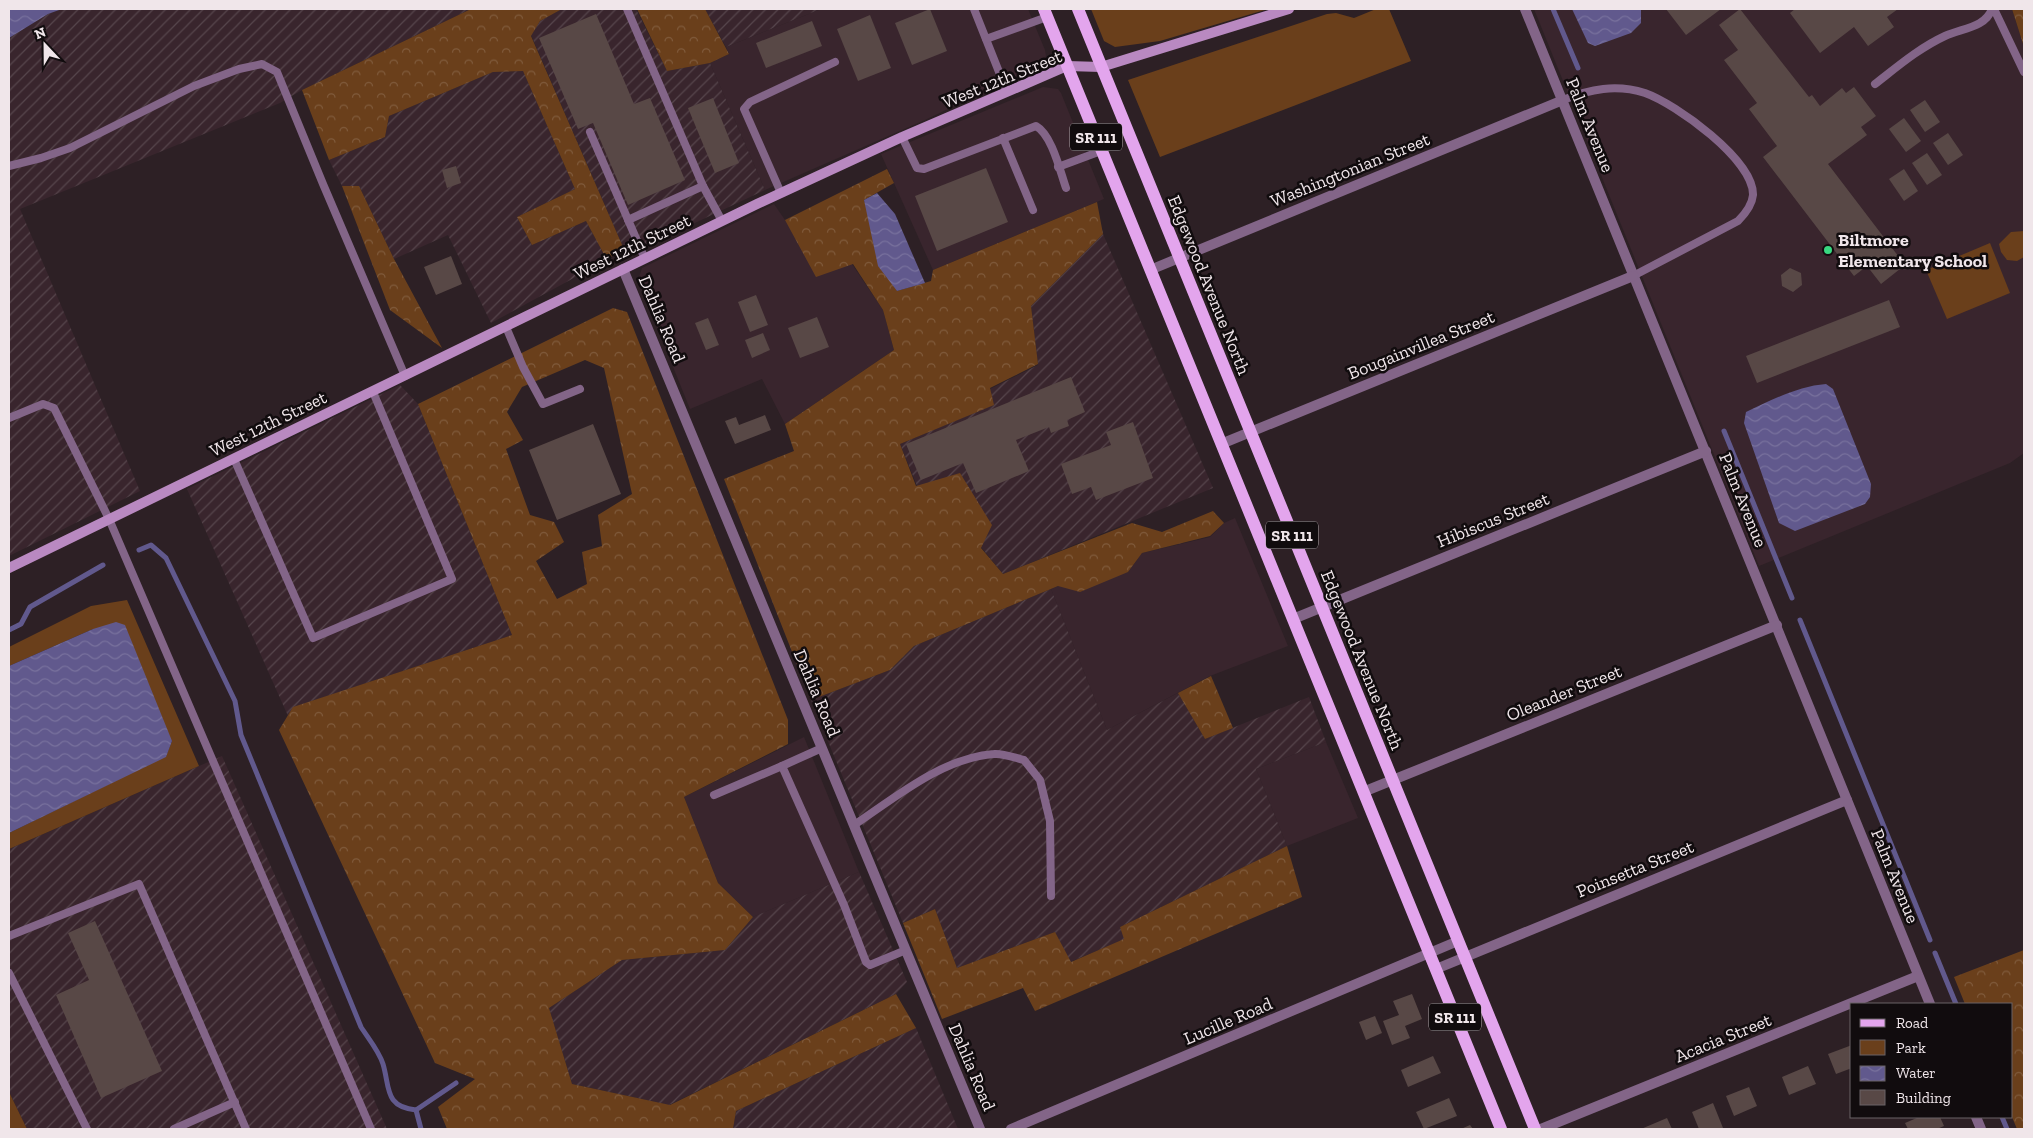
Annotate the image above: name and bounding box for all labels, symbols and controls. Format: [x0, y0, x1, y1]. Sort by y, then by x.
north arrow [20, 20, 70, 70]
text: N [32, 23, 49, 43]
street label: West 12th Street [939, 45, 1065, 113]
street label: Palm Avenue [1561, 75, 1619, 175]
road number: SR 111 [1070, 124, 1122, 150]
street label: Washingtonian Street [1267, 128, 1433, 212]
street label: Edgewood Avenue North [1163, 192, 1255, 378]
street label: West 12th Street [570, 209, 694, 285]
place label: Biltmore Elementary School [1838, 229, 1987, 272]
marker: Biltmore Elementary School [1822, 244, 1834, 256]
street label: Dahlia Road [634, 272, 690, 366]
street label: Bougainvillea Street [1344, 305, 1498, 384]
street label: West 12th Street [206, 386, 330, 462]
street label: Palm Avenue [1714, 450, 1772, 550]
street label: Hibiscus Street [1434, 487, 1553, 552]
road number: SR 111 [1266, 522, 1318, 548]
street label: Edgewood Avenue North [1316, 567, 1408, 753]
street label: Dahlia Road [789, 646, 845, 740]
street label: Oleander Street [1503, 660, 1625, 726]
street label: Palm Avenue [1866, 826, 1924, 926]
street label: Poinsetta Street [1573, 835, 1697, 903]
street label: Lucille Road [1180, 992, 1276, 1049]
legend [1850, 1003, 2013, 1118]
road number: SR 111 [1429, 1004, 1481, 1030]
street label: Acacia Street [1672, 1009, 1775, 1067]
text: Road [1896, 1014, 1929, 1032]
street label: Dahlia Road [944, 1020, 1000, 1114]
text: Park [1896, 1039, 1926, 1057]
text: Water [1896, 1064, 1936, 1082]
text: Building [1896, 1089, 1951, 1107]

